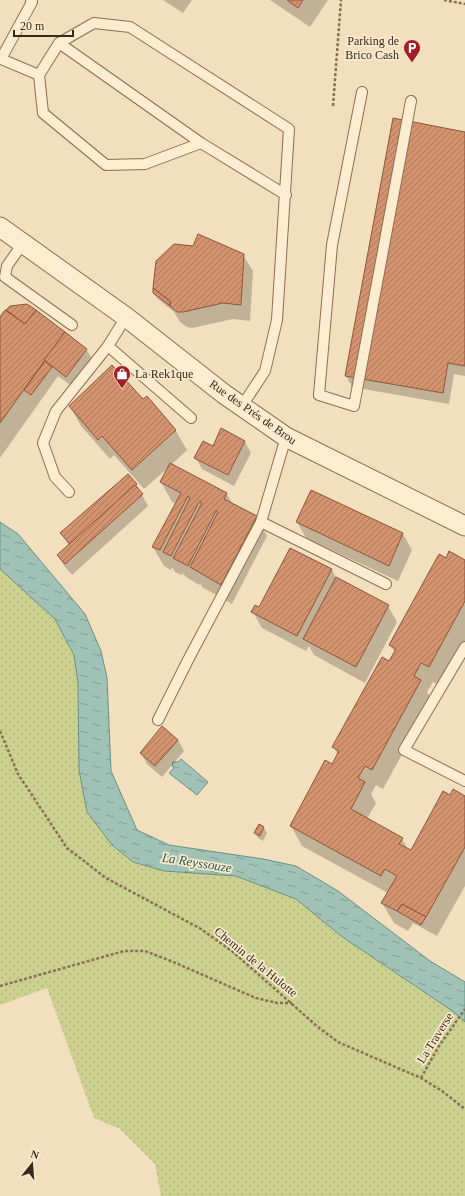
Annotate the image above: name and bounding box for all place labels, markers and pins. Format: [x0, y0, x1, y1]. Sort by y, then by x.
place label: Parking de Brico Cash [345, 34, 399, 62]
parking icon: Parking de Brico Cash [402, 38, 422, 63]
shop icon: La Rek1que [112, 364, 132, 389]
place label: La Rek1que [135, 367, 193, 381]

